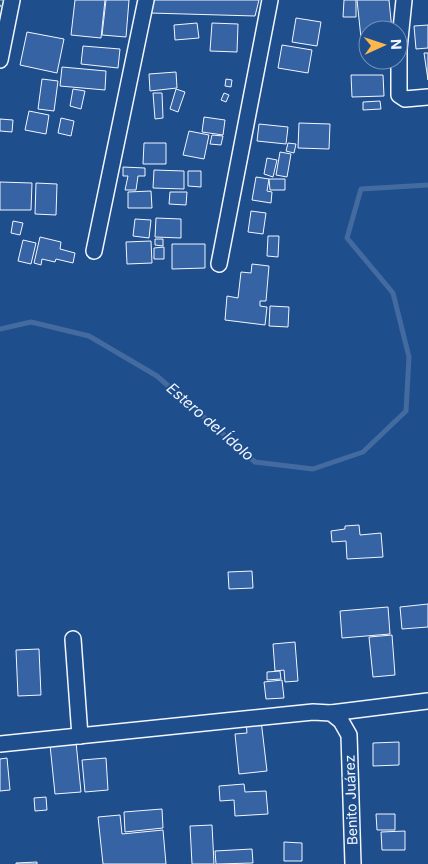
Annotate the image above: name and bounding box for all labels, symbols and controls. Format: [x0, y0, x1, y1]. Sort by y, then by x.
north arrow [358, 20, 408, 70]
text: N [388, 39, 405, 50]
water label: Estero del Ídolo [163, 379, 258, 465]
street label: Benito Juárez [340, 754, 361, 846]

